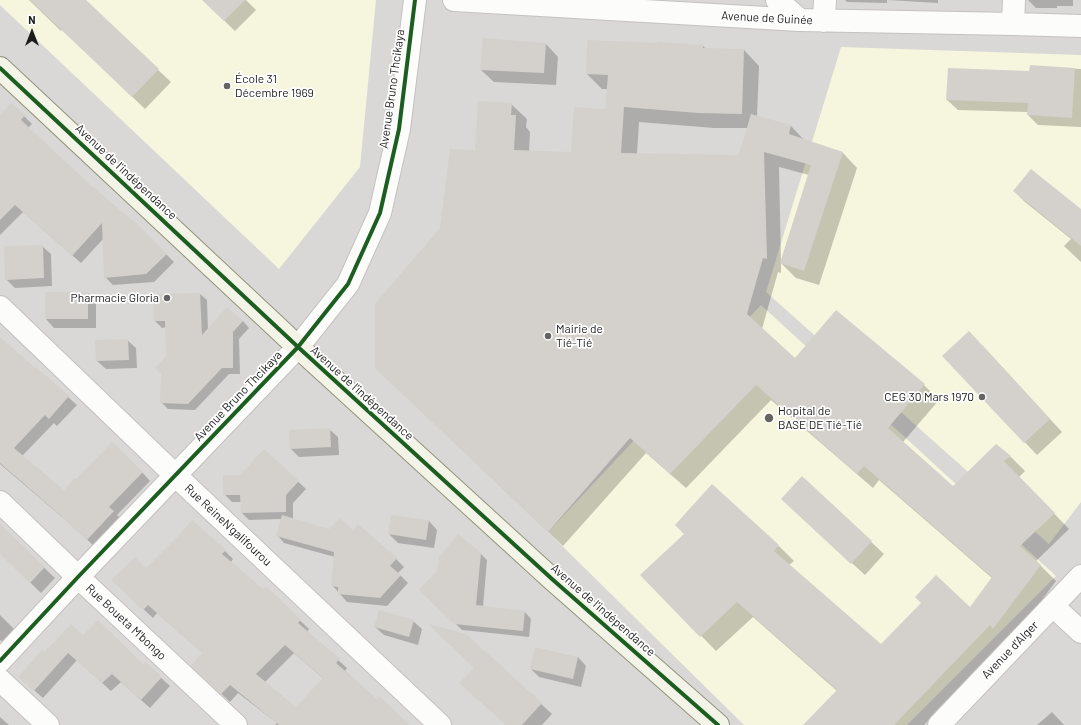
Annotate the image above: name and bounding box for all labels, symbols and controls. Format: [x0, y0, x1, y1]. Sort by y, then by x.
street label: Avenue de Guinée [721, 8, 813, 28]
north arrow [12, 12, 52, 52]
text: N [28, 13, 36, 26]
street label: Avenue Bruno Thcikaya [377, 28, 407, 150]
place label: École 31 Décembre 1969 [235, 72, 314, 100]
marker: École 31 Décembre 1969 [222, 81, 232, 91]
street label: Avenue de l'indépendance [72, 121, 180, 223]
place label: Pharmacie Gloria [71, 291, 159, 305]
marker: Pharmacie Gloria [162, 293, 172, 303]
place label: Mairie de Tié-Tié [556, 322, 603, 350]
marker: Mairie de Tié-Tié [543, 331, 553, 341]
street label: Avenue de l'indépendance [308, 343, 416, 443]
street label: Avenue Bruno Thcikaya [191, 348, 285, 444]
place label: CEG 30 Mars 1970 [884, 390, 974, 404]
marker: CEG 30 Mars 1970 [977, 392, 987, 402]
place label: Hopital de BASE DE Tié-Tié [778, 404, 862, 432]
marker: Hopital de BASE DE Tié-Tié [763, 412, 775, 424]
street label: Rue ReineN'galifourou [182, 481, 274, 569]
street label: Avenue de l'indépendance [548, 561, 658, 659]
street label: Rue Boueta M'bongo [83, 581, 169, 663]
street label: Avenue d'Alger [979, 618, 1041, 682]

